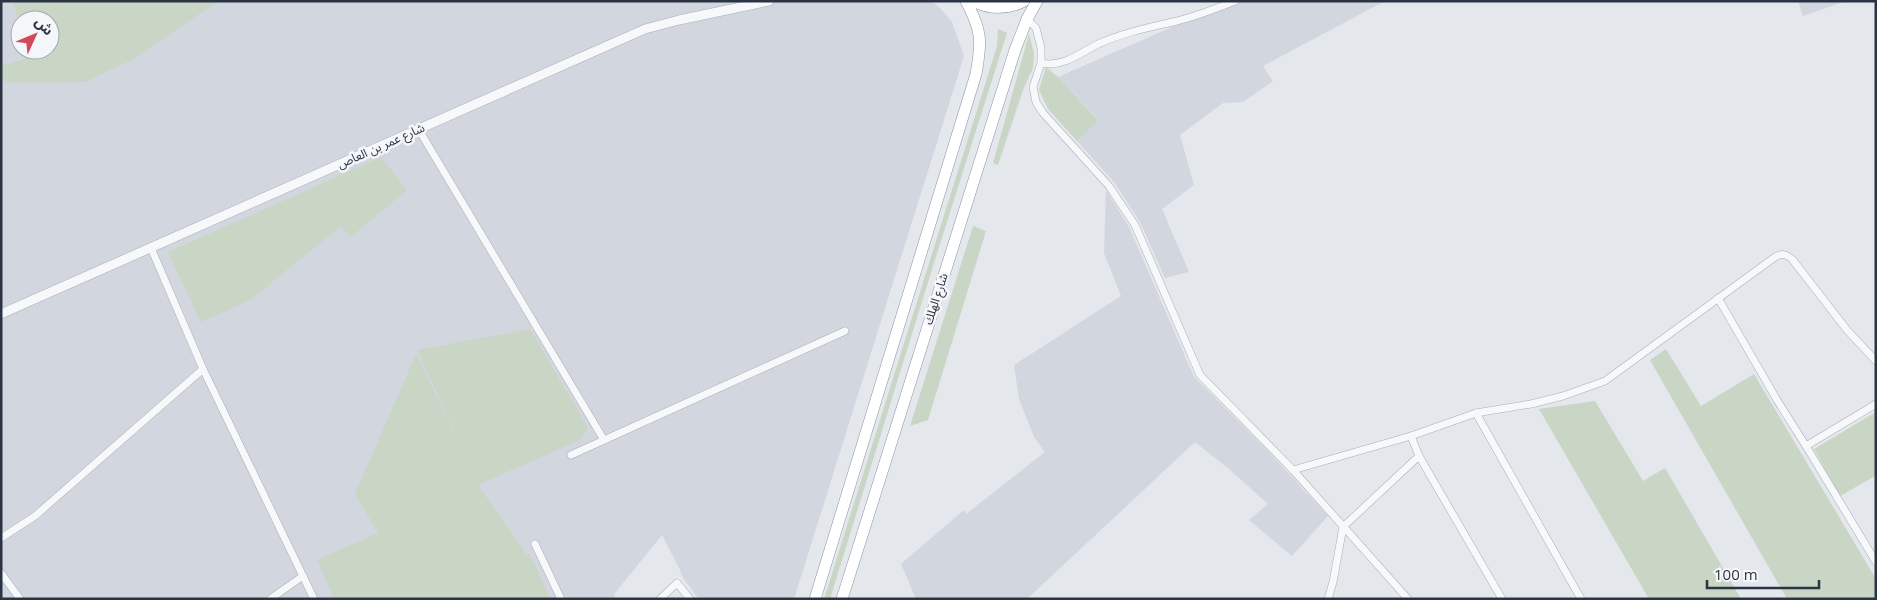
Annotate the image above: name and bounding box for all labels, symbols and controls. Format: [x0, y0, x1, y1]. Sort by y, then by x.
north arrow [10, 10, 60, 60]
text: ش [31, 12, 58, 39]
street label: شارع عمر بن العاص [334, 119, 428, 173]
street label: شارع الهلك [919, 271, 953, 327]
scale bar [1707, 558, 1820, 590]
text: 100 m [1714, 564, 1758, 584]

